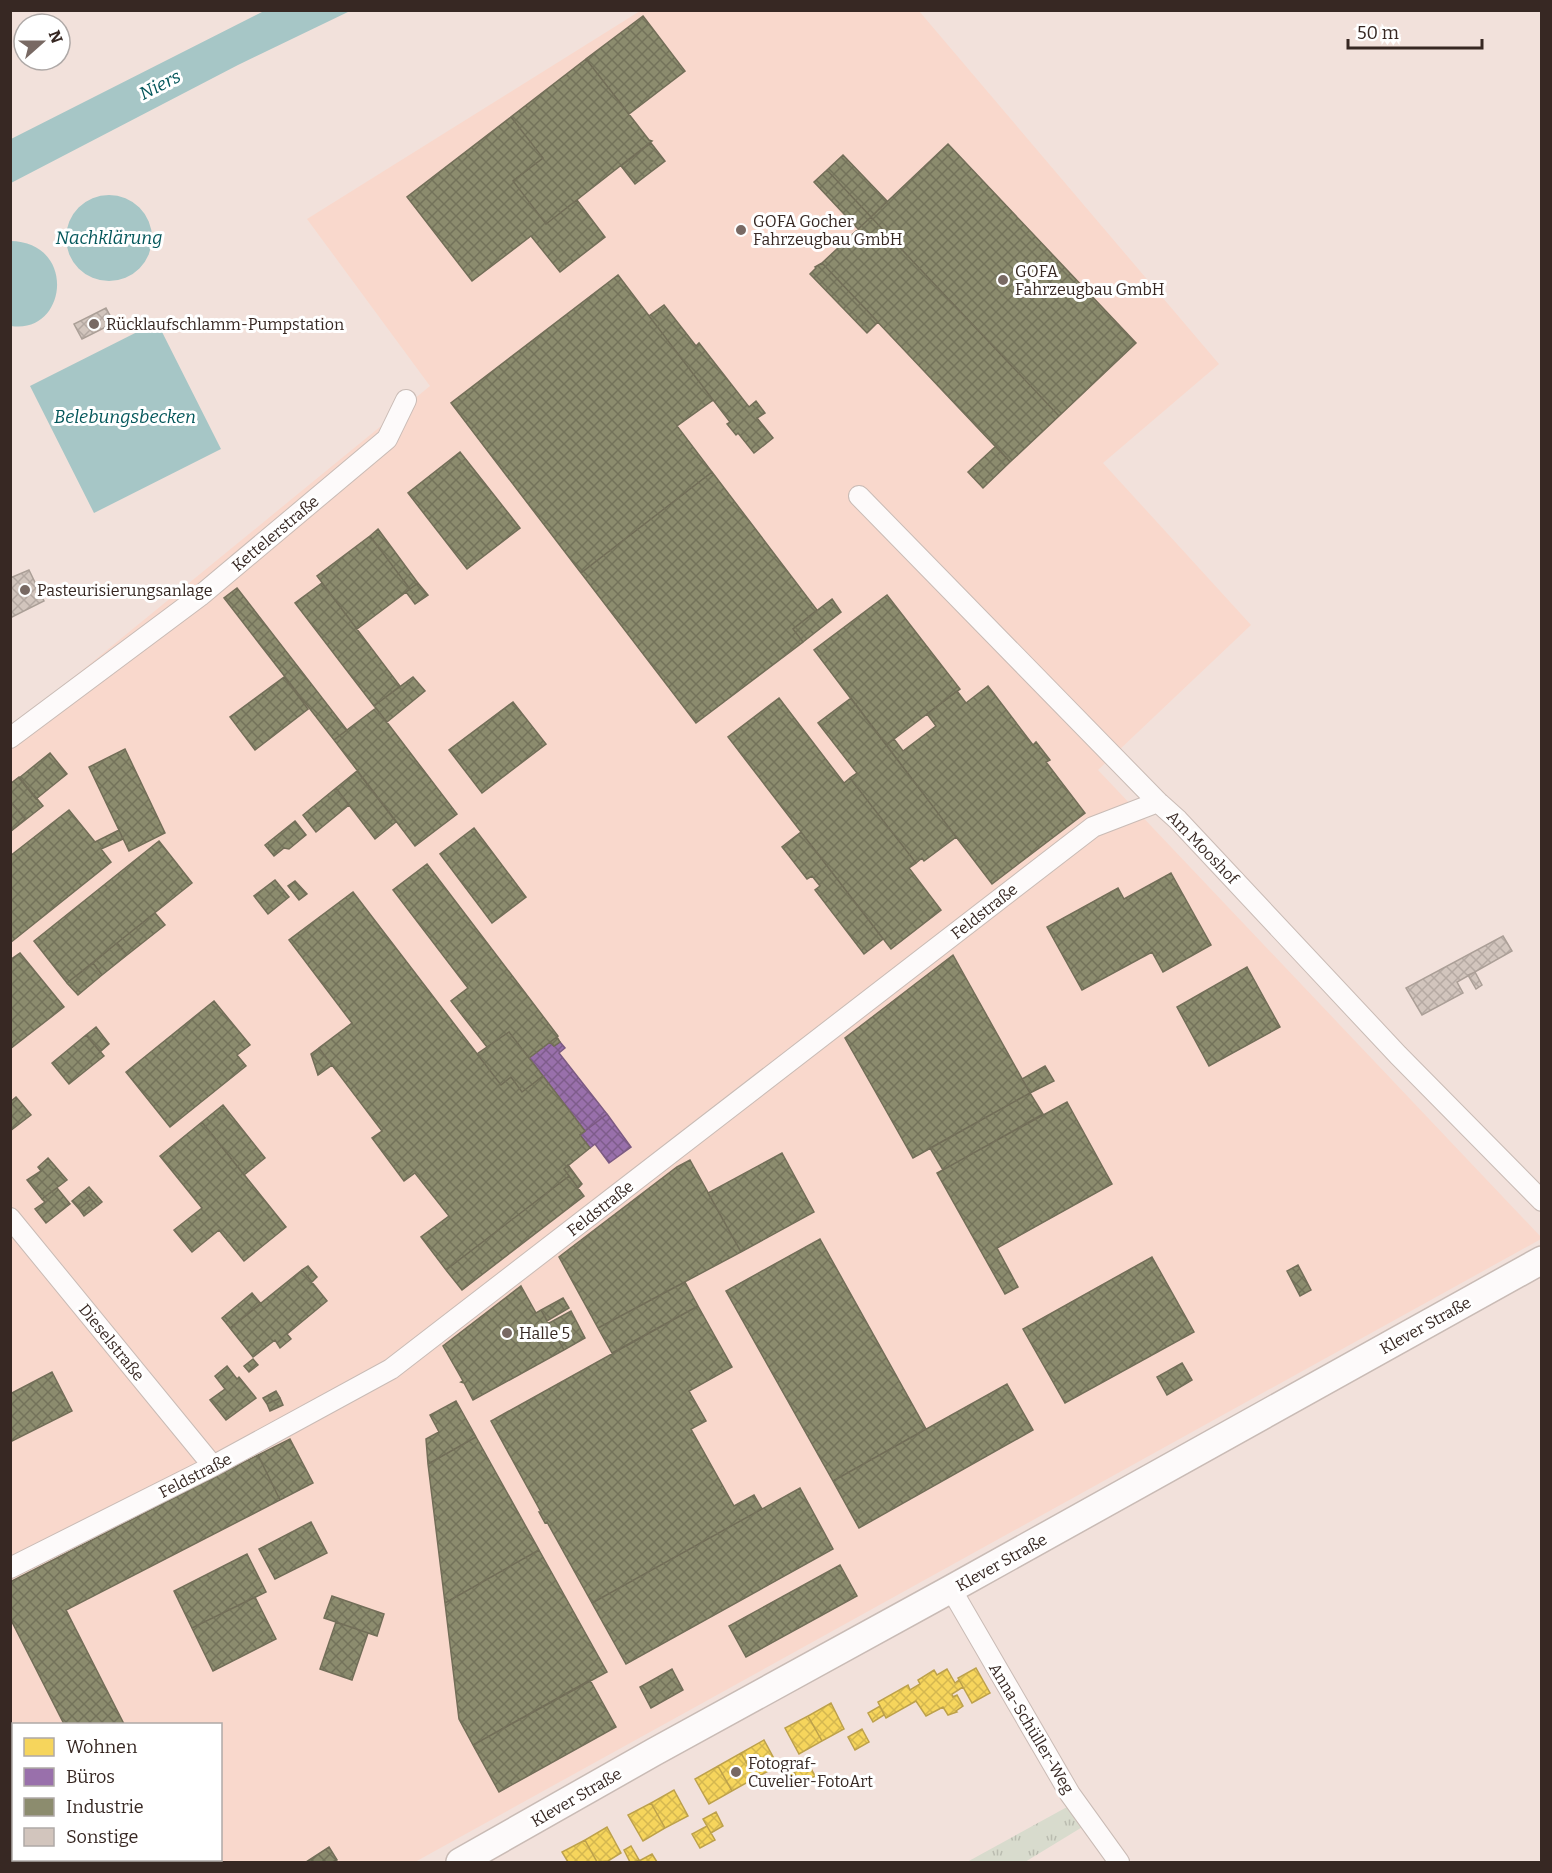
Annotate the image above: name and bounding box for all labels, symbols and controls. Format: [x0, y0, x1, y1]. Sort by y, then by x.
north arrow [12, 12, 72, 72]
scale bar [1348, 12, 1482, 50]
text: 50 m [1357, 22, 1399, 44]
text: N [44, 28, 67, 46]
water label: Niers [136, 65, 185, 105]
place label: GOFA Gocher Fahrzeugbau GmbH [753, 212, 903, 249]
marker: GOFA Gocher Fahrzeugbau GmbH [734, 223, 748, 237]
water label: Nachklärung [55, 227, 163, 249]
place label: GOFA Fahrzeugbau GmbH [1015, 262, 1165, 299]
marker: GOFA Fahrzeugbau GmbH [996, 273, 1010, 287]
place label: Rücklaufschlamm-Pumpstation [106, 315, 344, 334]
marker: Rücklaufschlamm-Pumpstation [87, 317, 101, 331]
water label: Belebungsbecken [54, 406, 196, 428]
street label: Kettelerstraße [228, 492, 323, 575]
place label: Pasteurisierungsanlage [37, 581, 213, 600]
marker: Pasteurisierungsanlage [18, 583, 32, 597]
street label: Am Mooshof [1163, 807, 1243, 889]
street label: Feldstraße [947, 880, 1021, 943]
street label: Feldstraße [563, 1177, 637, 1240]
street label: Klever Straße [1376, 1293, 1474, 1358]
street label: Dieselstraße [75, 1300, 148, 1385]
place label: Halle 5 [519, 1324, 570, 1343]
marker: Halle 5 [500, 1326, 514, 1340]
street label: Feldstraße [156, 1449, 235, 1502]
street label: Klever Straße [952, 1530, 1050, 1595]
street label: Anna-Schüller-Weg [985, 1660, 1078, 1797]
legend [12, 1723, 222, 1861]
text: Wohnen [66, 1736, 138, 1758]
place label: Fotograf- Cuvelier-FotoArt [748, 1754, 873, 1791]
street label: Klever Straße [528, 1764, 625, 1831]
marker: Fotograf- Cuvelier-FotoArt [729, 1765, 743, 1779]
text: Büros [66, 1766, 115, 1788]
text: Industrie [66, 1796, 144, 1818]
text: Sonstige [66, 1826, 138, 1848]

